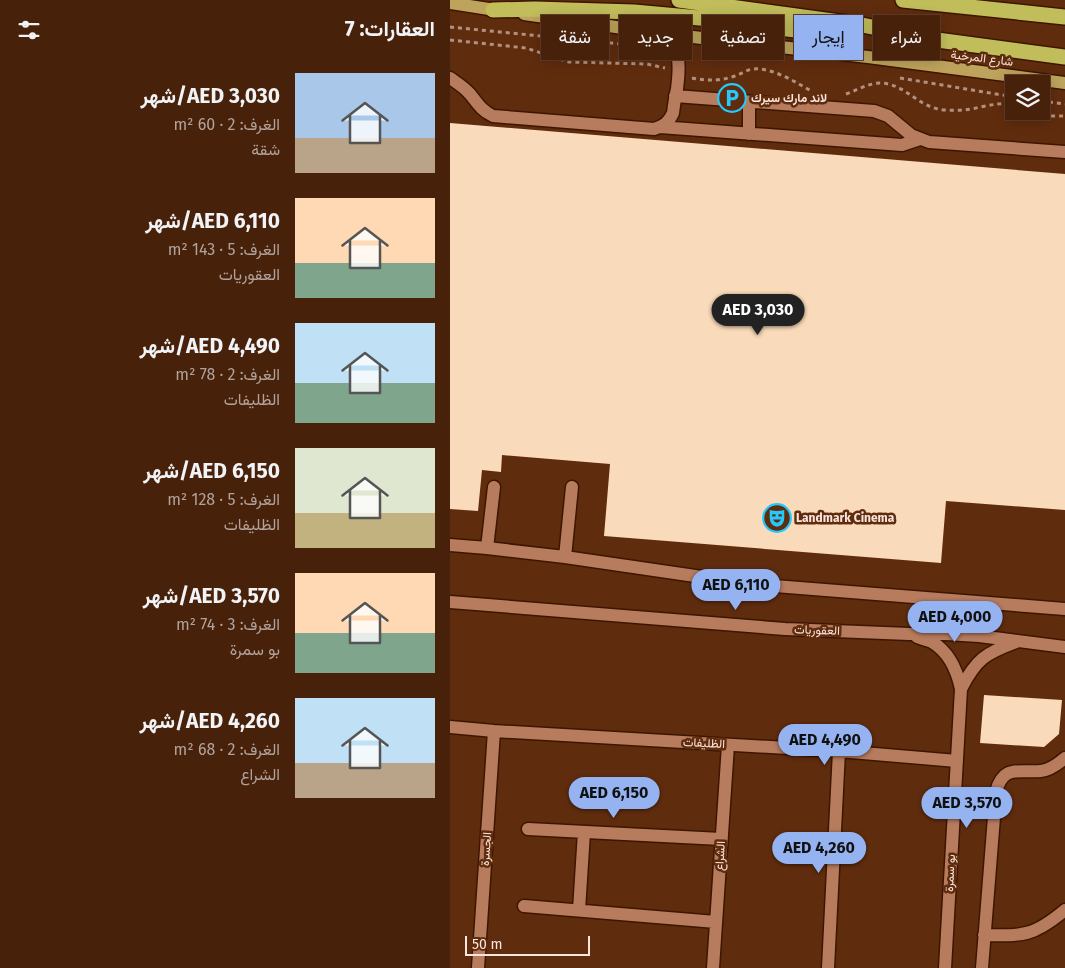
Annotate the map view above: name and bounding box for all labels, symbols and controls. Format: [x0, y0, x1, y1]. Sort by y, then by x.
chip: شقة [541, 15, 609, 60]
chip: جديد [619, 15, 692, 60]
chip: تصفية [702, 15, 784, 60]
chip: إيجار [794, 15, 863, 60]
chip: شراء [873, 15, 940, 60]
icon: filters [15, 16, 43, 44]
text: العقارات: 7 [345, 16, 435, 42]
street label: شارع المرخية [950, 47, 1014, 71]
map controls [1005, 75, 1050, 120]
button: layers [1005, 75, 1050, 120]
text: AED 3,030/شهر [140, 83, 280, 109]
parking icon: لاند مارك سيرك [717, 83, 747, 113]
place label: لاند مارك سيرك [751, 91, 827, 106]
icon: home [335, 93, 395, 153]
text: الغرف: 2 · 60 m² [173, 115, 280, 134]
text: شقة [251, 140, 280, 159]
text: AED 6,110/شهر [145, 208, 280, 234]
icon: home [335, 218, 395, 278]
text: الغرف: 5 · 143 m² [168, 240, 280, 259]
text: العقوريات [219, 265, 280, 284]
pin: AED 3,030 [701, 294, 815, 336]
text: AED 3,030 [723, 300, 793, 319]
text: AED 4,490/شهر [139, 333, 280, 359]
icon: home [335, 343, 395, 403]
text: الغرف: 2 · 78 m² [175, 365, 280, 384]
text: الظليفات [224, 390, 280, 409]
text: AED 6,150/شهر [143, 458, 280, 484]
icon: home [335, 468, 395, 528]
text: الغرف: 5 · 128 m² [167, 490, 280, 509]
theatre icon: Landmark Cinema [762, 503, 792, 533]
place label: Landmark Cinema [796, 511, 895, 525]
text: الظليفات [224, 515, 280, 534]
pin: AED 6,110 [679, 568, 793, 611]
text: AED 6,110 [702, 575, 770, 594]
text: AED 3,570/شهر [143, 583, 280, 609]
icon: home [335, 593, 395, 653]
pin: AED 4,000 [898, 600, 1012, 643]
text: AED 4,000 [919, 607, 991, 626]
text: الغرف: 3 · 74 m² [176, 615, 280, 634]
street label: العقوريات [794, 622, 840, 639]
text: بو سمرة [230, 640, 280, 659]
text: AED 4,260/شهر [140, 708, 280, 734]
icon: home [335, 718, 395, 778]
pin: AED 4,490 [768, 724, 882, 766]
text: AED 4,490 [789, 730, 861, 749]
street label: الظليفات [683, 735, 725, 751]
text: الغرف: 2 · 68 m² [174, 740, 280, 759]
text: الشراع [240, 765, 280, 784]
pin: AED 6,150 [557, 776, 671, 819]
text: AED 6,150 [580, 783, 648, 802]
pin: AED 3,570 [910, 786, 1024, 829]
text: AED 3,570 [932, 793, 1002, 812]
street label: الجسرة [478, 832, 495, 866]
pin: AED 4,260 [762, 832, 876, 874]
text: AED 4,260 [783, 838, 855, 857]
street label: الشراع [712, 841, 730, 871]
street label: بو سمرة [942, 854, 959, 892]
scale bar [465, 933, 590, 956]
text: 50 m [472, 936, 503, 953]

